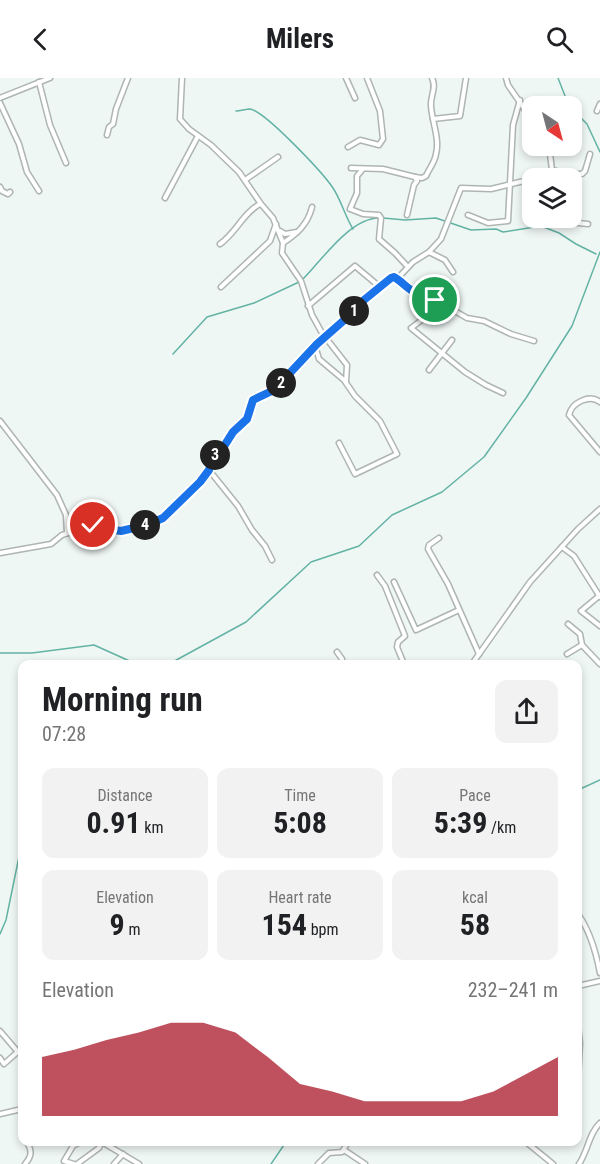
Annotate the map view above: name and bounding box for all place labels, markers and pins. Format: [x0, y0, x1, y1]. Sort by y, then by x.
pin [409, 274, 460, 325]
pin: 1 [339, 296, 369, 326]
pin: 2 [266, 368, 296, 398]
pin: 3 [200, 440, 230, 470]
pin [67, 499, 118, 550]
pin: 4 [130, 510, 160, 540]

